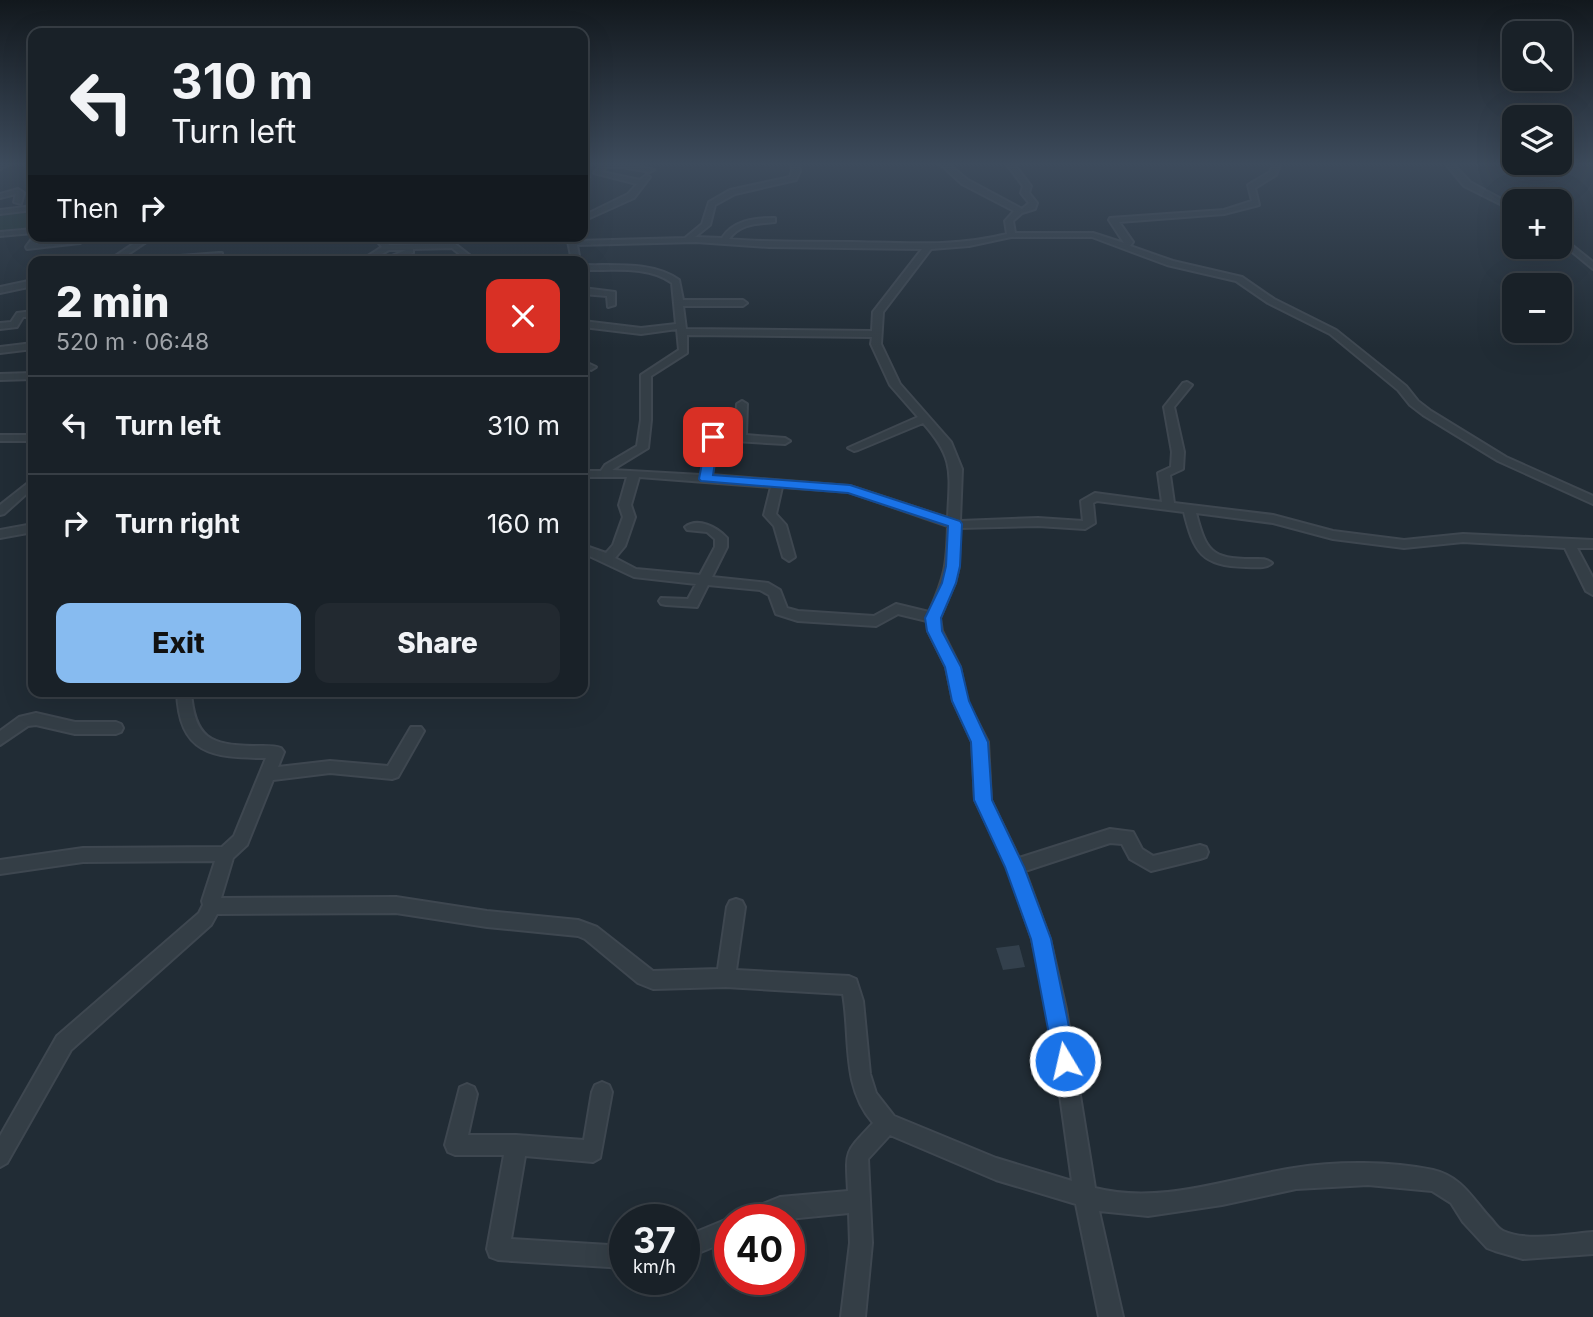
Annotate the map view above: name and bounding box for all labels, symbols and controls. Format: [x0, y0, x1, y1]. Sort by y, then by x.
map controls [1502, 21, 1572, 343]
button: search [1502, 21, 1572, 91]
text: 310 m [171, 52, 313, 111]
icon: left [56, 56, 147, 147]
button: layers [1502, 105, 1572, 175]
text: Turn left [171, 112, 296, 151]
icon: right [133, 189, 171, 227]
button: + [1502, 189, 1572, 259]
text: Then [56, 193, 119, 224]
button: − [1502, 273, 1572, 343]
text: 2 min [56, 276, 170, 327]
button: close [486, 279, 560, 353]
text: 520 m · 06:48 [56, 328, 209, 356]
icon: left [56, 406, 94, 444]
pin [683, 407, 743, 467]
text: Turn left [115, 410, 221, 441]
text: 310 m [487, 410, 560, 441]
icon: arrive [694, 418, 732, 456]
icon: right [56, 504, 94, 542]
text: Turn right [115, 508, 240, 539]
text: 160 m [487, 508, 560, 539]
button: Exit [56, 603, 301, 683]
button: Share [315, 603, 560, 683]
position arrow [1028, 1024, 1102, 1098]
speed limit sign: 40 [714, 1204, 805, 1295]
text: 37 [633, 1219, 676, 1261]
text: km/h [633, 1256, 676, 1277]

